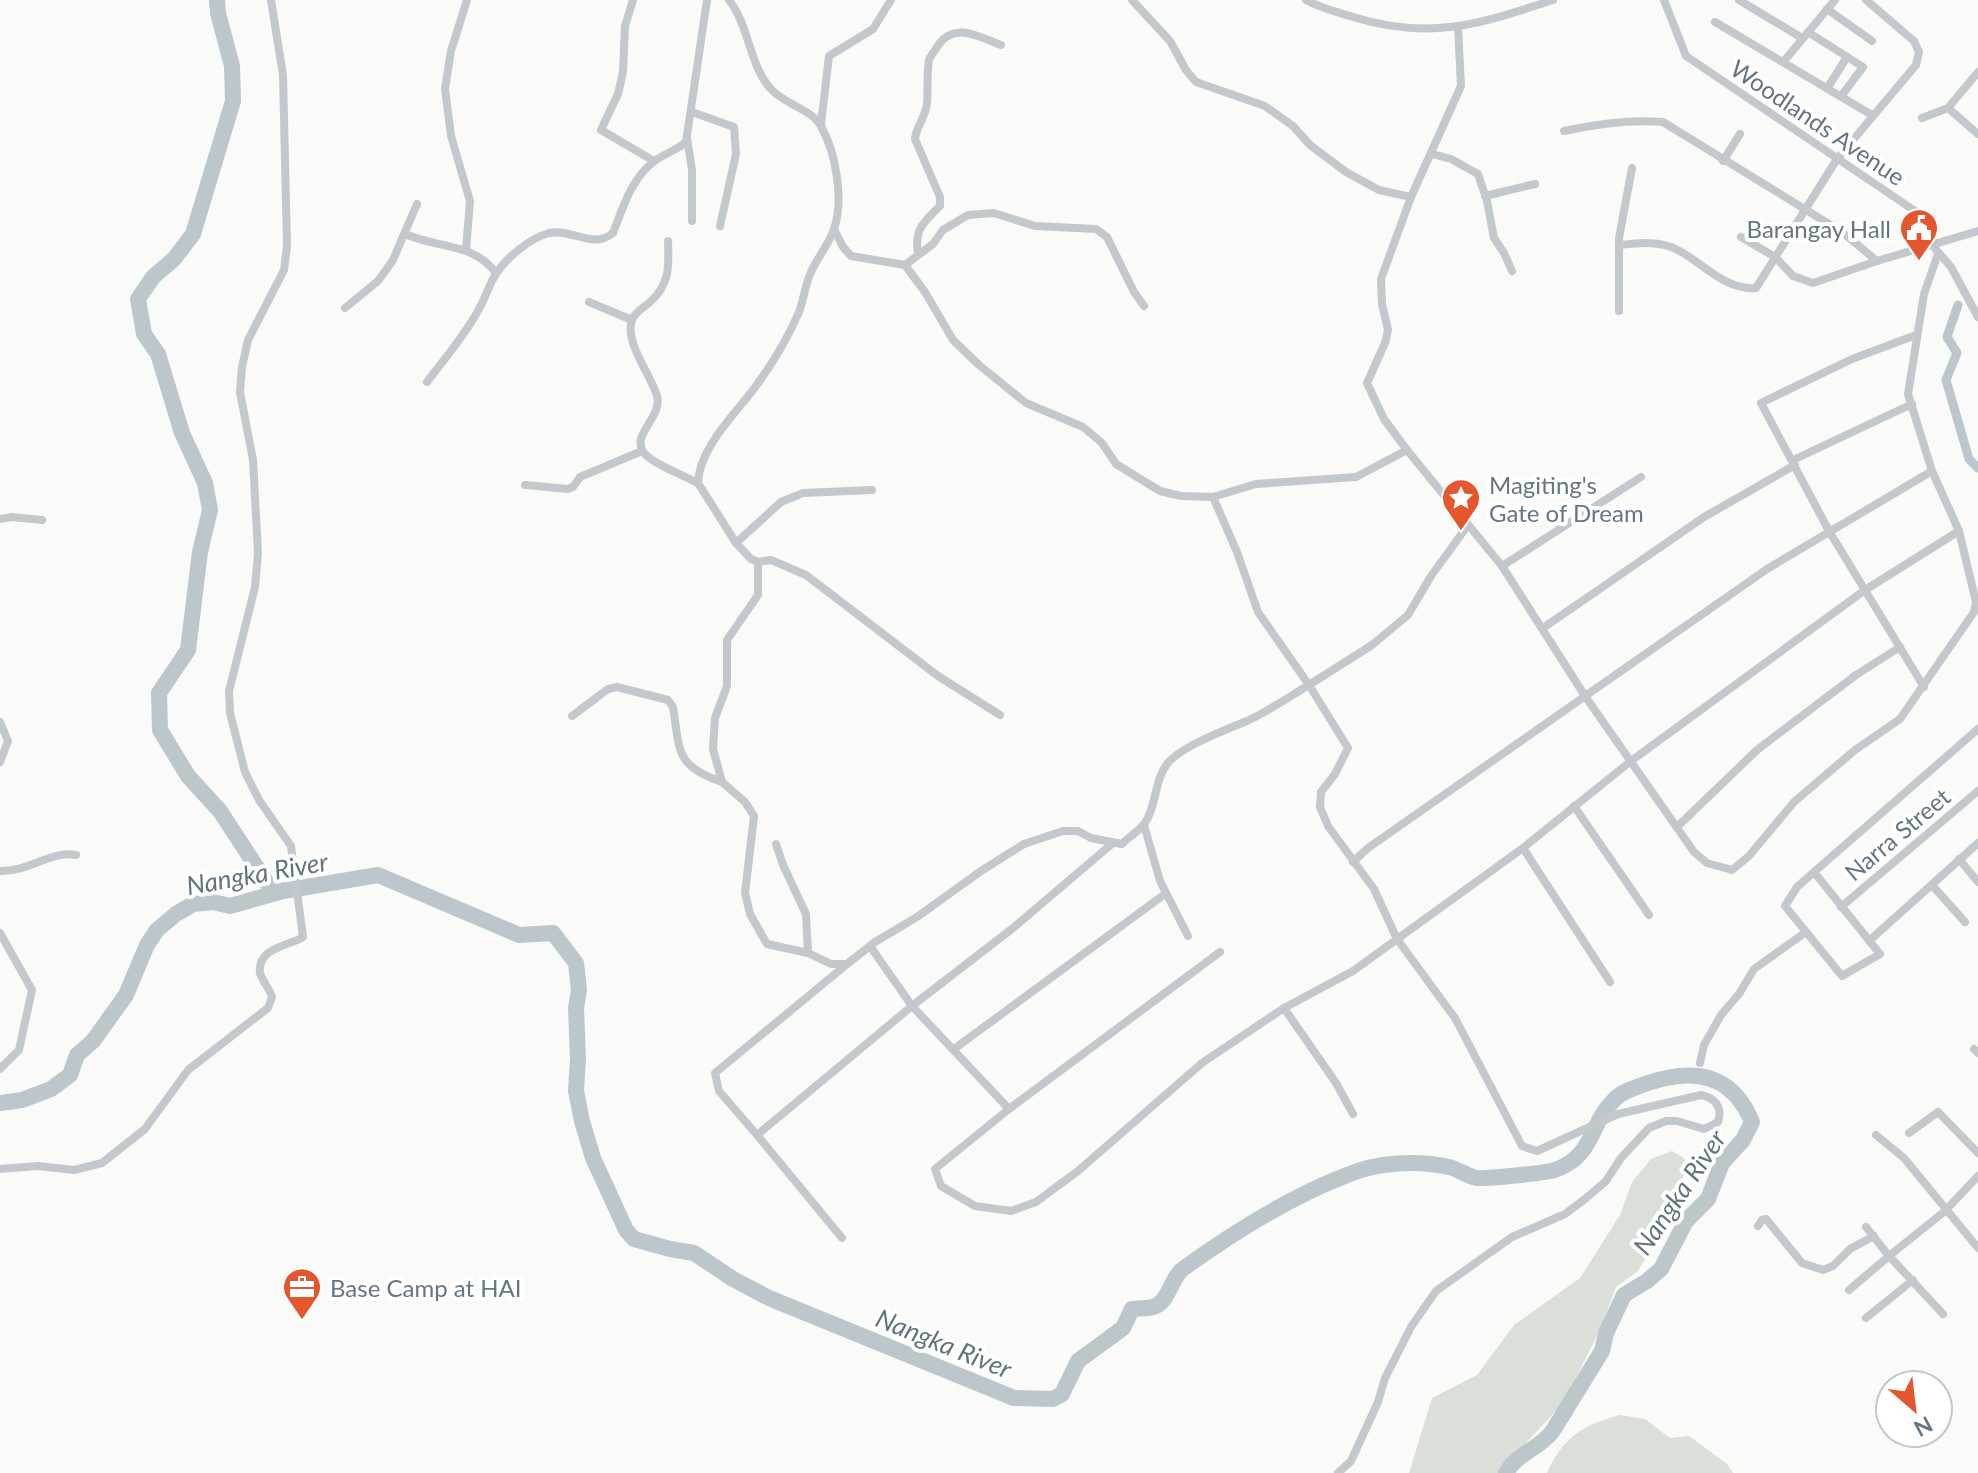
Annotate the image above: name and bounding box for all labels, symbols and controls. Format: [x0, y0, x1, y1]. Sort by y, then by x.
street label: Woodlands Avenue [1725, 53, 1911, 191]
public building icon: Barangay Hall [1898, 207, 1940, 262]
place label: Barangay Hall [1747, 214, 1891, 243]
place label: Magiting's Gate of Dream [1489, 470, 1644, 527]
place icon: Magiting's Gate of Dream [1440, 477, 1482, 532]
street label: Narra Street [1838, 781, 1956, 886]
water label: Nangka River [184, 845, 331, 901]
water label: Nangka River [1626, 1123, 1733, 1260]
office icon: Base Camp at HAI [281, 1266, 323, 1321]
place label: Base Camp at HAI [330, 1273, 522, 1302]
water label: Nangka River [872, 1301, 1017, 1385]
north arrow [1874, 1369, 1954, 1449]
text: N [1910, 1411, 1937, 1443]

